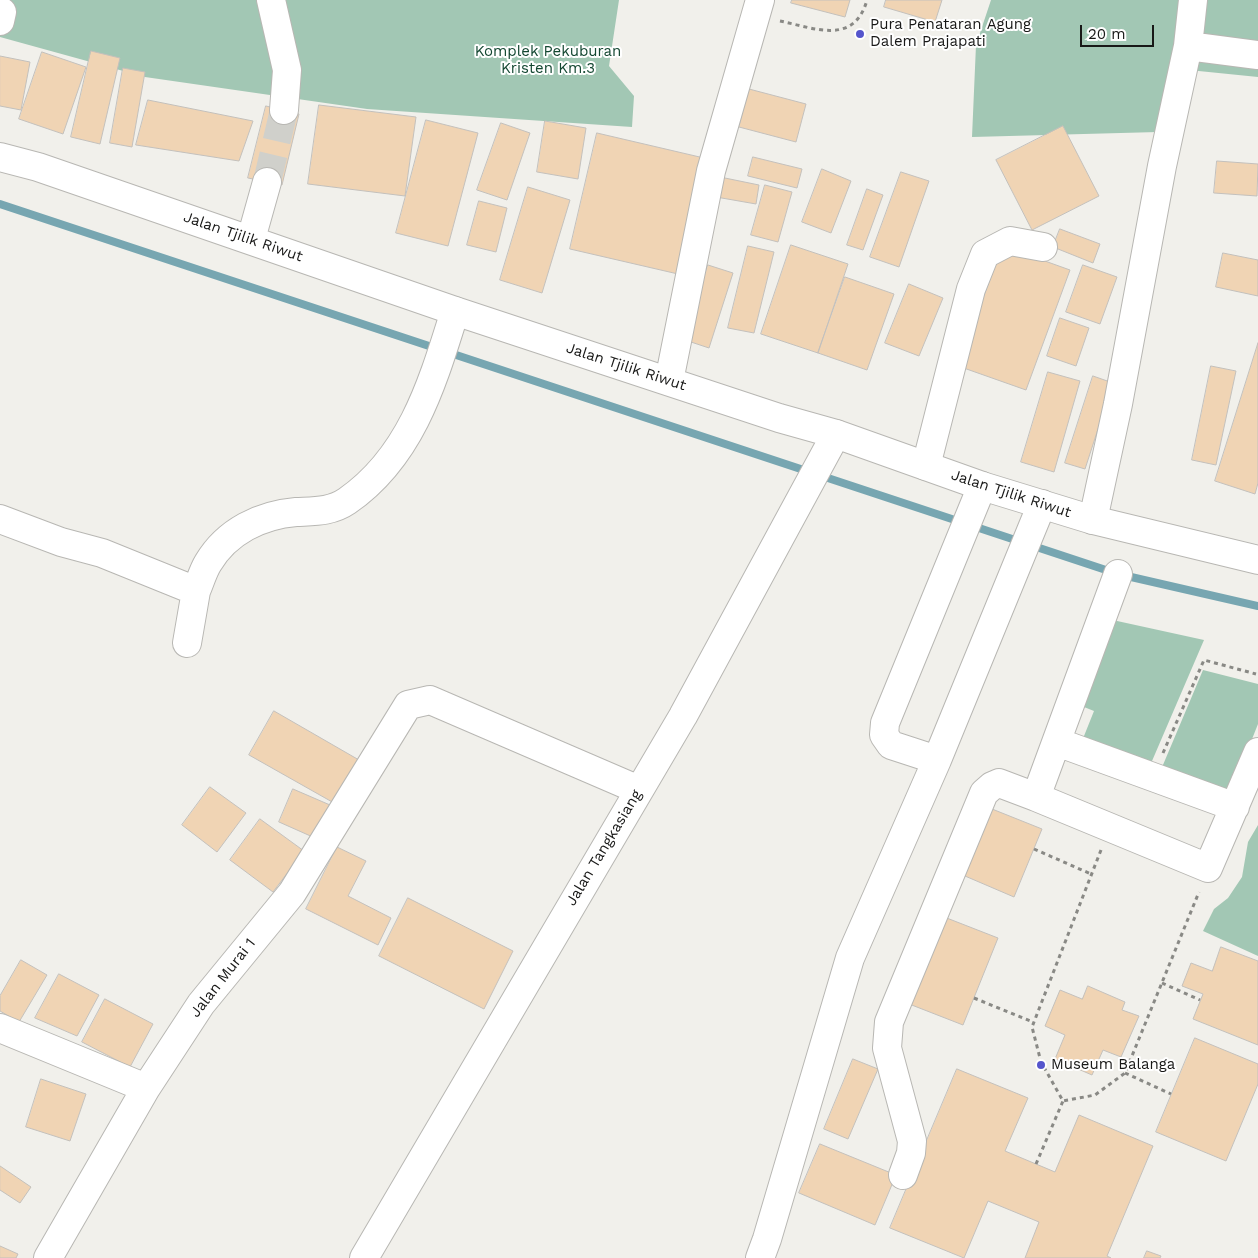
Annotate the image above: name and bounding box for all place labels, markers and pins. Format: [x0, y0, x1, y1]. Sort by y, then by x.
place label: Pura Penataran Agung Dalem Prajapati [870, 16, 1031, 51]
marker: Pura Penataran Agung Dalem Prajapati [854, 28, 866, 40]
place label: Museum Balanga [1051, 1056, 1175, 1074]
marker: Museum Balanga [1035, 1059, 1047, 1071]

